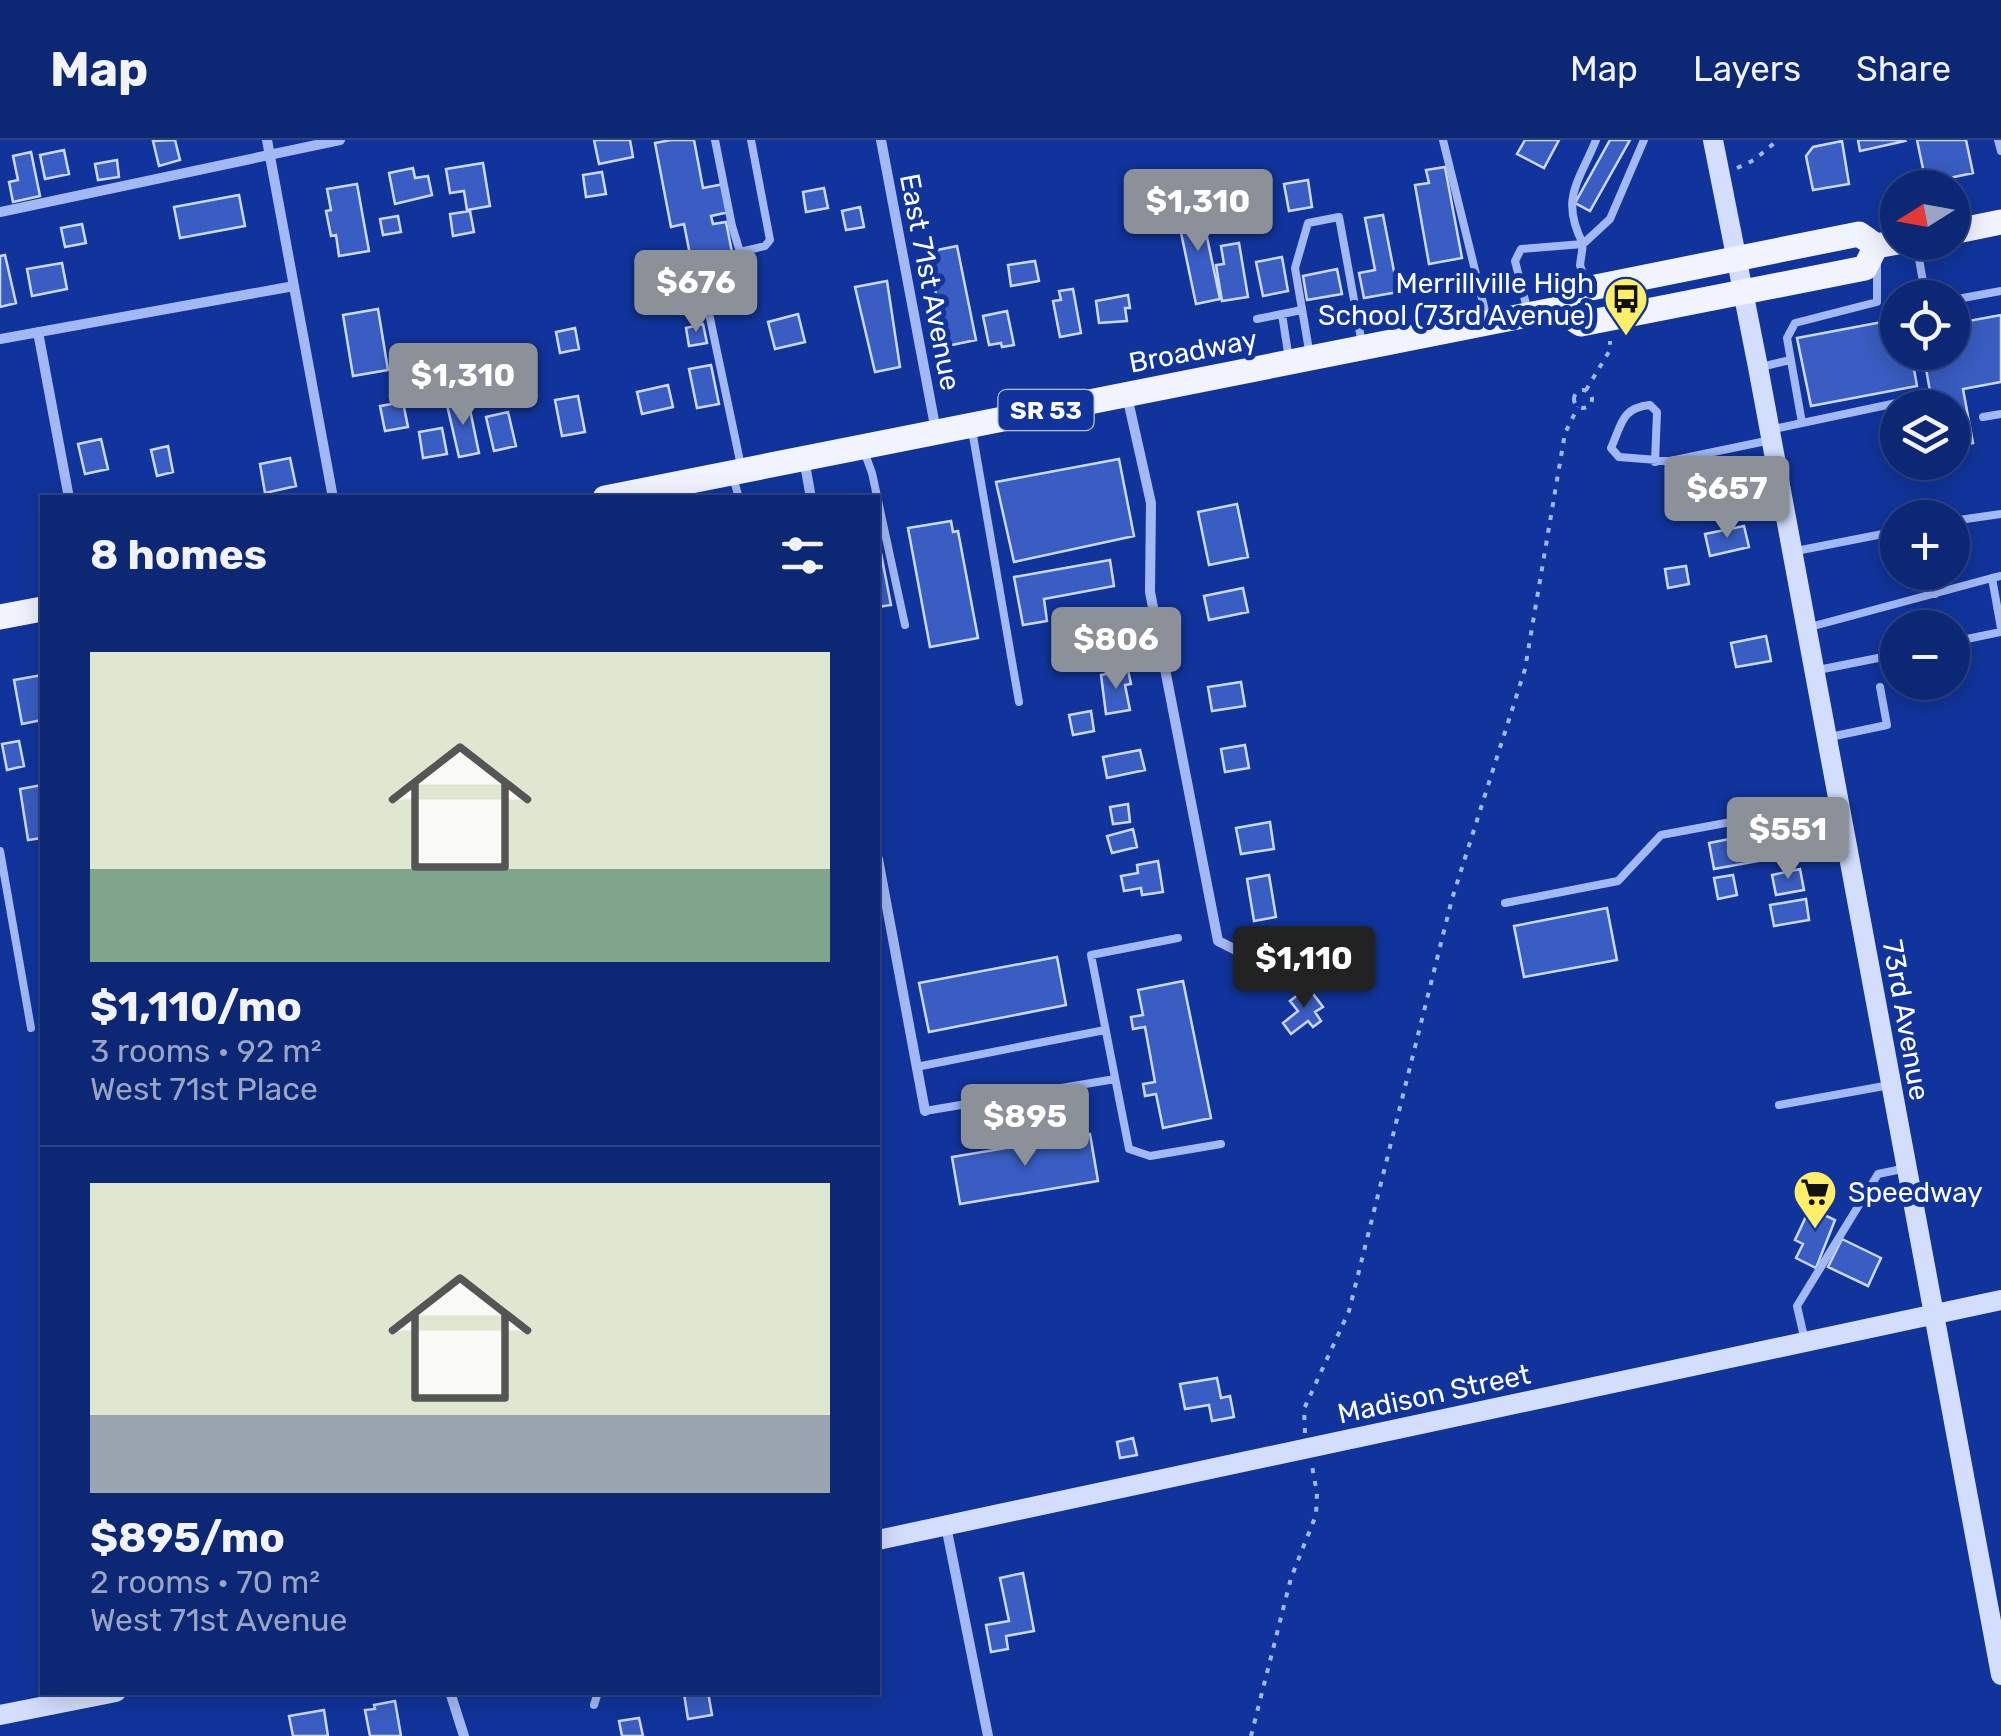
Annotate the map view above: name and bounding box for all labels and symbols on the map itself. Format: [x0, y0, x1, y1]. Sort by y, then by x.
pin: $1,310 [1117, 169, 1279, 254]
north arrow [1880, 170, 1970, 260]
street label: East 71st Avenue [893, 171, 967, 393]
pin: $676 [637, 250, 755, 335]
place label: Merrillville High School (73rd Avenue) [1318, 267, 1594, 332]
bus stop icon: Merrillville High School (73rd Avenue) [1603, 276, 1649, 337]
street label: Broadway [1126, 322, 1260, 380]
pin: $1,310 [382, 343, 544, 428]
road number: SR 53 [998, 390, 1094, 430]
pin: $657 [1668, 456, 1786, 541]
pin: $806 [1057, 607, 1175, 692]
pin: $551 [1729, 797, 1847, 882]
pin: $1,110 [1223, 926, 1385, 1011]
street label: 73rd Avenue [1876, 937, 1936, 1103]
pin: $895 [966, 1084, 1084, 1169]
supermarket icon: Speedway [1792, 1169, 1838, 1230]
place label: Speedway [1848, 1176, 1983, 1209]
street label: Madison Street [1335, 1357, 1533, 1431]

